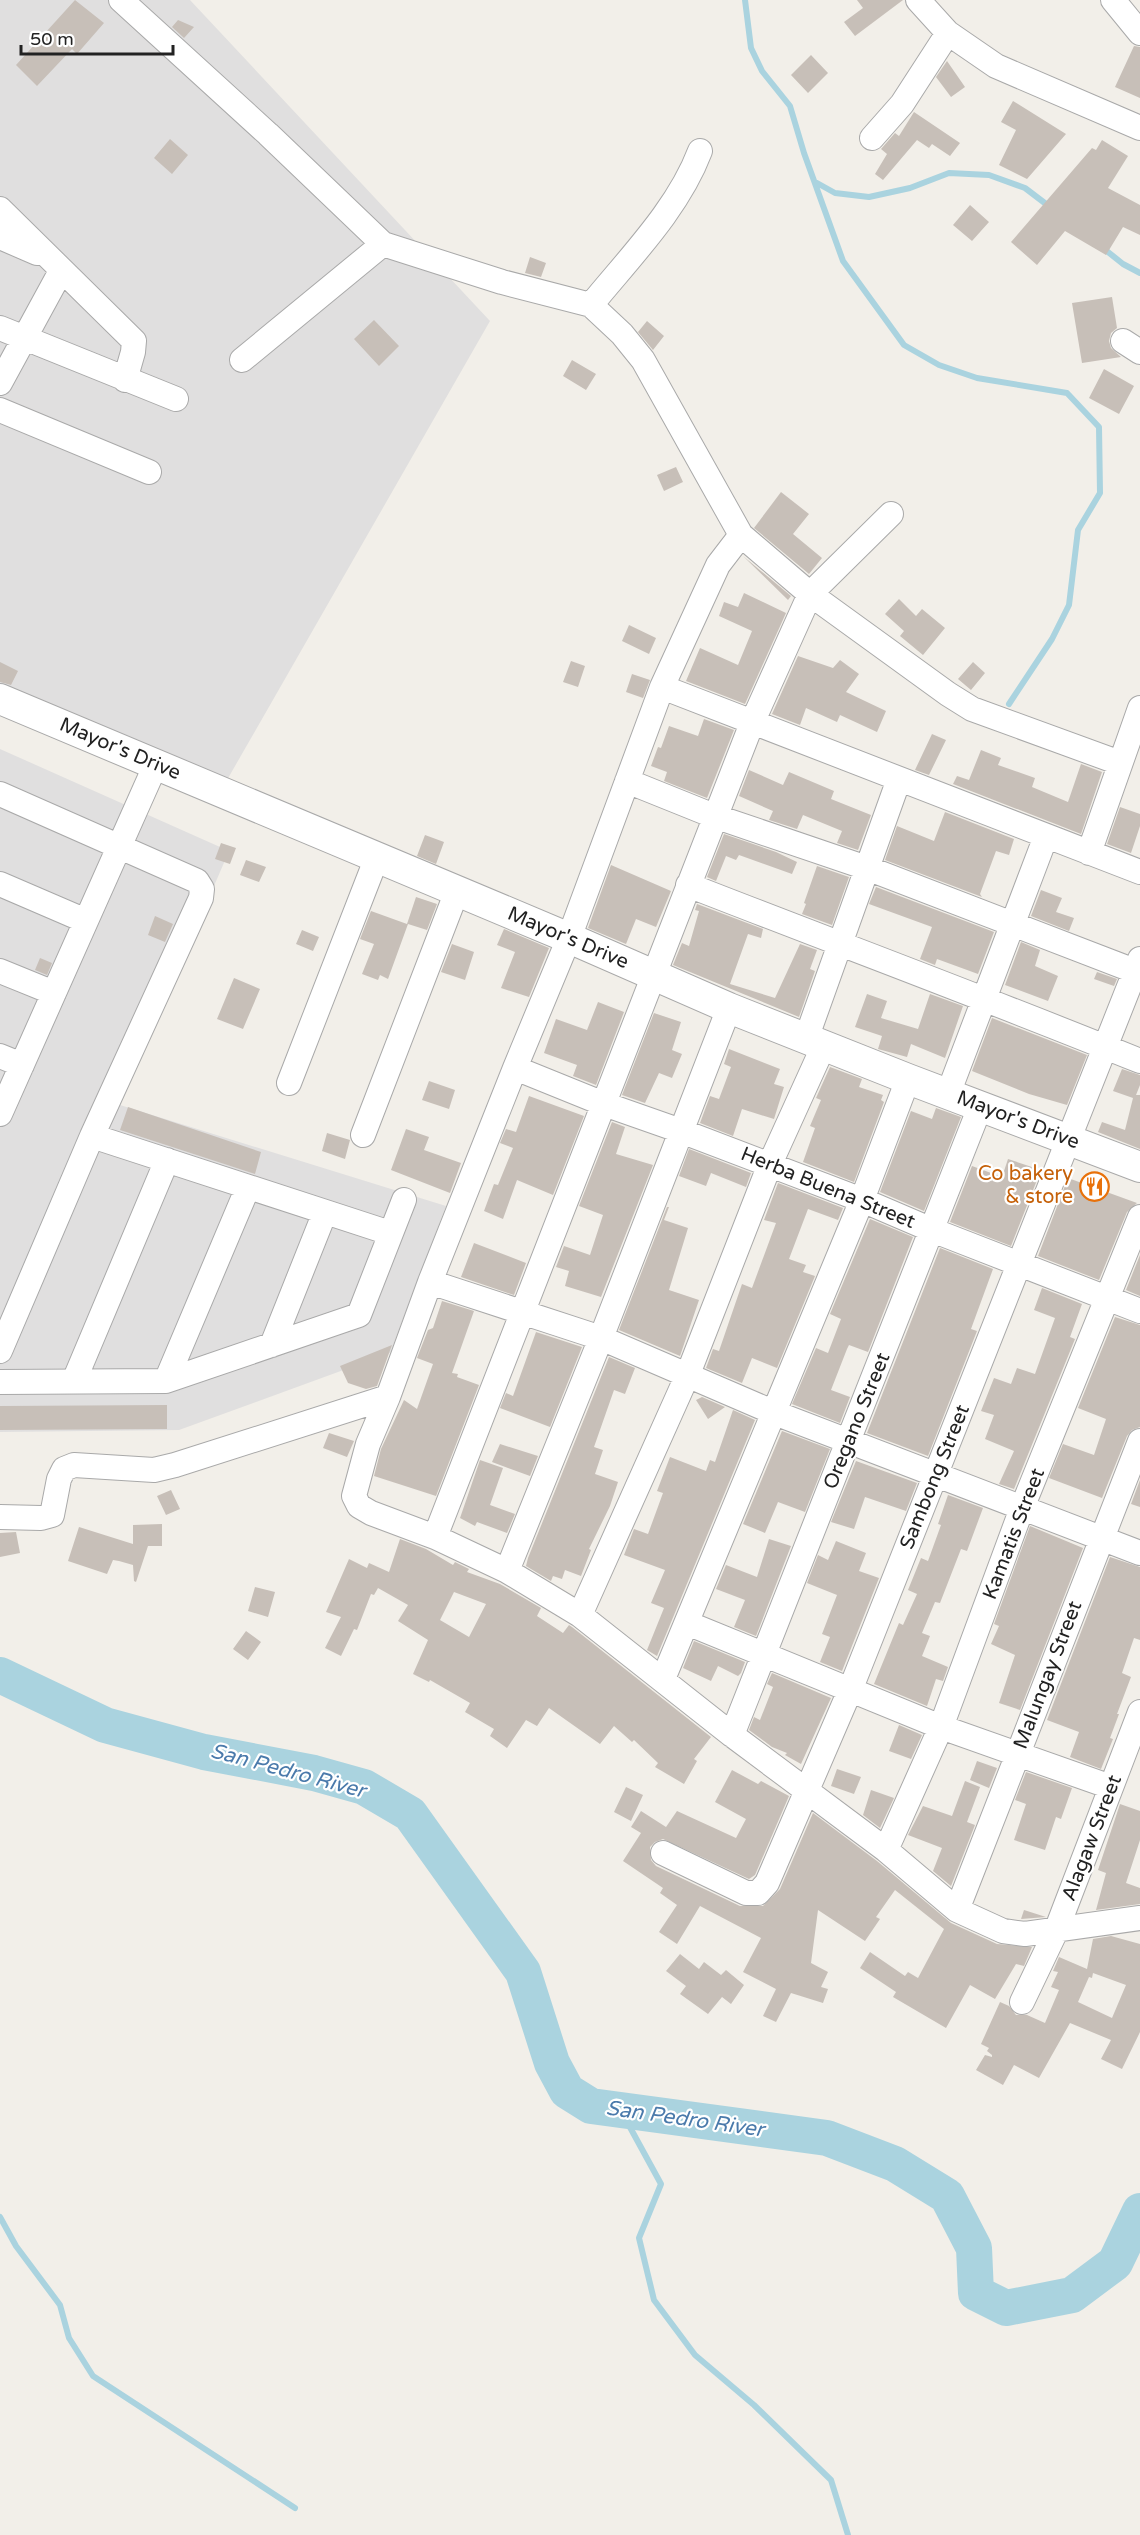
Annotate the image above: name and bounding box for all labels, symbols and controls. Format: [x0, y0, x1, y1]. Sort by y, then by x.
scale bar [21, 18, 172, 56]
text: 50 m [30, 28, 74, 50]
street label: Mayor's Drive [56, 713, 184, 785]
street label: Mayor's Drive [504, 902, 632, 974]
street label: Mayor's Drive [953, 1086, 1083, 1154]
street label: Herba Buena Street [737, 1142, 919, 1234]
place label: Co bakery & store [978, 1162, 1073, 1209]
restaurant icon: Co bakery & store [1078, 1170, 1110, 1202]
street label: Oregano Street [819, 1349, 895, 1493]
street label: Sambong Street [895, 1401, 975, 1553]
street label: Kamatis Street [978, 1465, 1050, 1603]
street label: Malungay Street [1009, 1597, 1087, 1752]
water label: San Pedro River [208, 1738, 371, 1804]
street label: Alagaw Street [1057, 1771, 1127, 1904]
water label: San Pedro River [605, 2096, 768, 2143]

